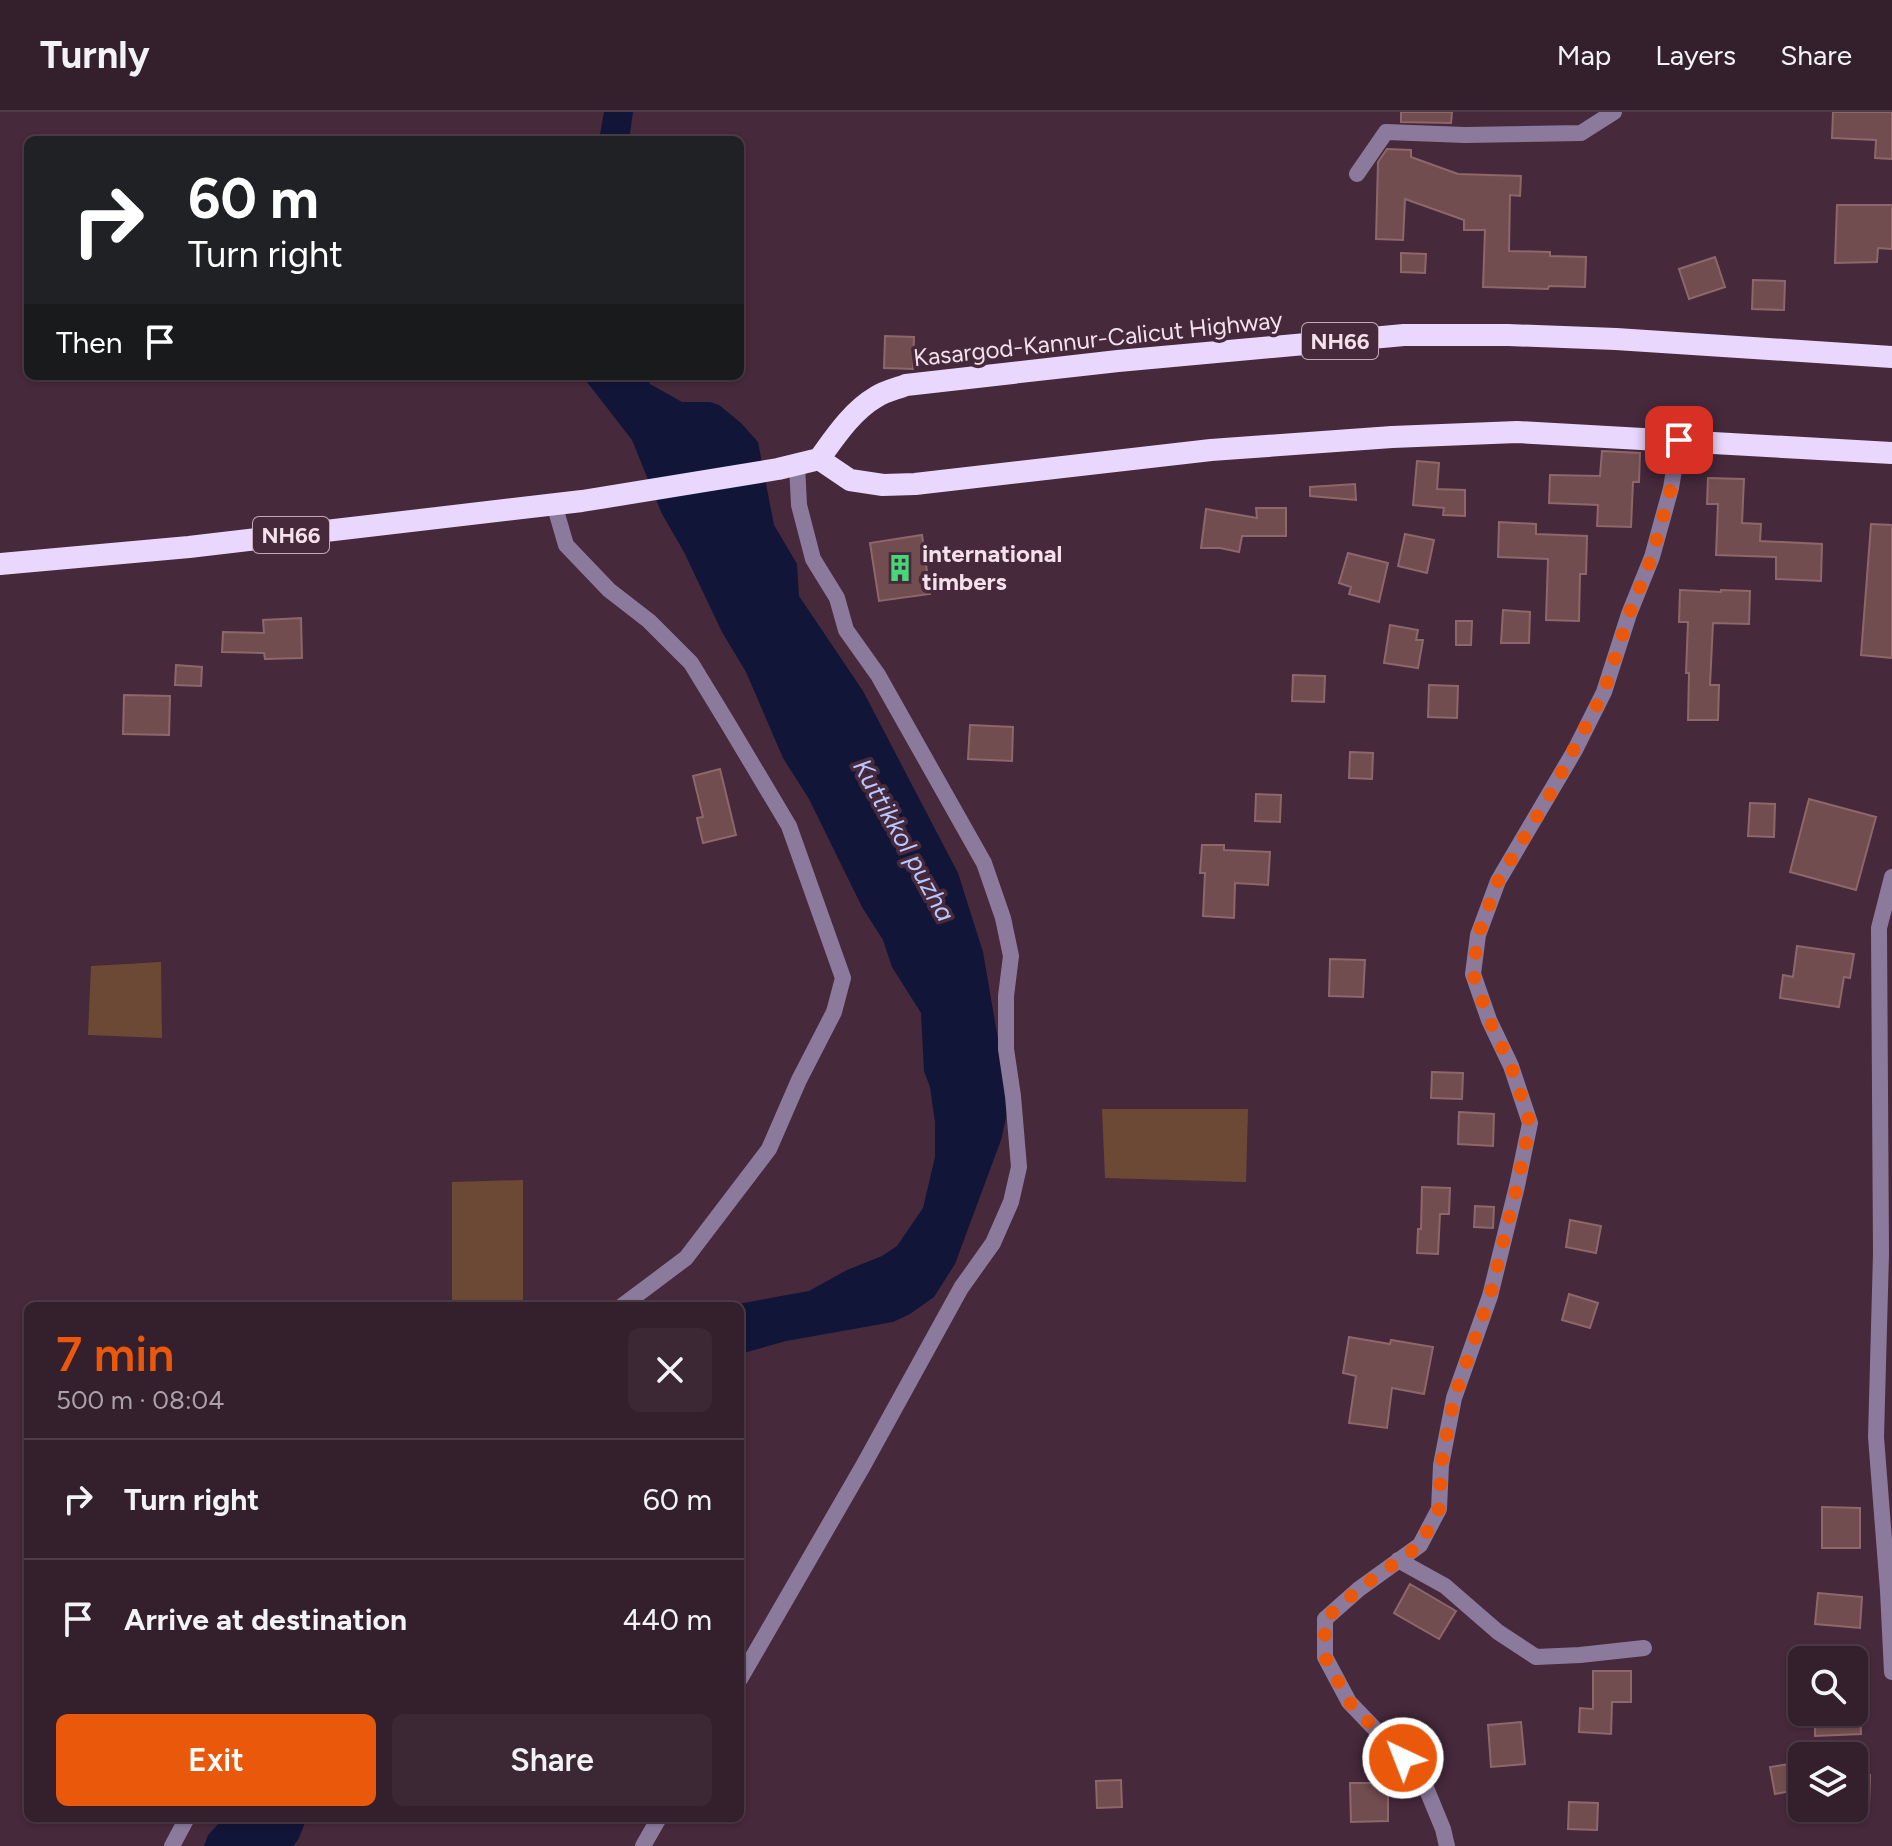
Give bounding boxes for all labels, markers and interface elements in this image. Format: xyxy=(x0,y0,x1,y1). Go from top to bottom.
text: Turnly xyxy=(40,32,150,78)
text: Map xyxy=(1557,38,1611,72)
text: Layers xyxy=(1655,38,1736,72)
text: Share xyxy=(1780,38,1852,72)
text: 60 m xyxy=(188,165,319,232)
icon: right xyxy=(56,168,160,272)
text: Turn right xyxy=(188,233,343,276)
street label: Kasargod-Kannur-Calicut Highway xyxy=(912,305,1284,372)
icon: arrive xyxy=(138,320,182,364)
road number: NH66 xyxy=(1302,323,1378,359)
text: Then xyxy=(56,324,122,361)
pin xyxy=(1645,406,1713,474)
icon: arrive xyxy=(1657,418,1701,462)
road number: NH66 xyxy=(253,517,329,553)
place label: international timbers xyxy=(922,539,1062,596)
building icon: international timbers xyxy=(885,553,915,583)
water label: Kuttikkol puzha xyxy=(846,753,962,927)
text: 7 min xyxy=(56,1325,174,1383)
button: close xyxy=(628,1328,712,1412)
text: 500 m · 08:04 xyxy=(56,1384,224,1416)
icon: right xyxy=(56,1477,100,1521)
text: Turn right xyxy=(124,1481,259,1518)
text: 60 m xyxy=(643,1481,712,1518)
icon: arrive xyxy=(56,1597,100,1641)
text: Arrive at destination xyxy=(124,1601,407,1638)
text: 440 m xyxy=(623,1601,712,1638)
map controls xyxy=(1788,1646,1868,1822)
button: search xyxy=(1788,1646,1868,1726)
button: Exit xyxy=(56,1714,376,1806)
button: Share xyxy=(392,1714,712,1806)
position arrow xyxy=(1361,1716,1445,1800)
button: layers xyxy=(1788,1742,1868,1822)

